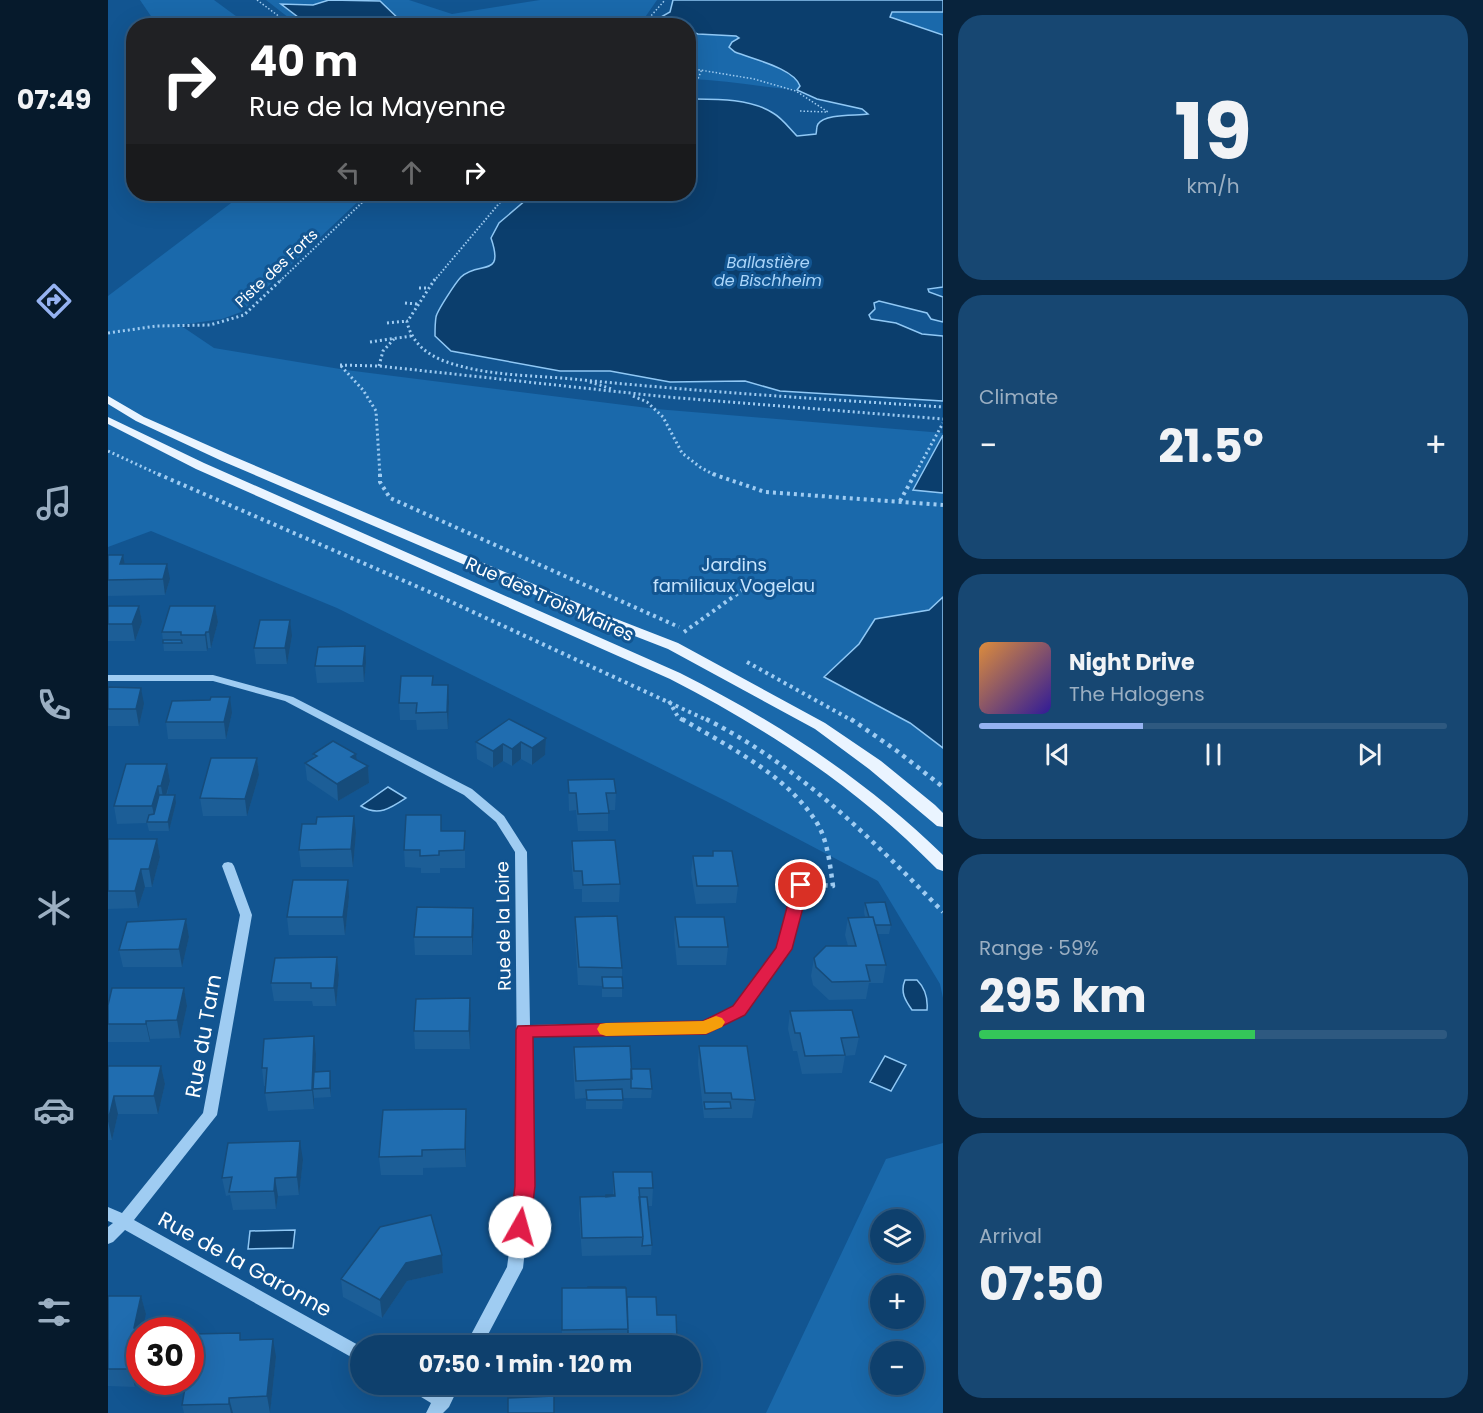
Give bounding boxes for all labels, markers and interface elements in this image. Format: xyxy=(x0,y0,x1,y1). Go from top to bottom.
text: 40 m xyxy=(249,32,358,91)
icon: right xyxy=(150,42,228,120)
text: 19 xyxy=(1174,77,1252,186)
text: 07:49 xyxy=(17,81,91,118)
text: Rue de la Mayenne xyxy=(249,88,506,125)
icon: left xyxy=(332,156,365,189)
icon: ahead xyxy=(395,156,428,189)
icon: right xyxy=(458,156,491,189)
text: km/h xyxy=(1186,172,1240,200)
street label: Piste des Forts xyxy=(230,224,322,312)
water label: Ballastière de Bischheim xyxy=(714,251,822,292)
icon: directions xyxy=(33,280,75,322)
text: Climate xyxy=(979,383,1058,411)
text: 21.5° xyxy=(1158,415,1264,478)
text: − xyxy=(979,422,997,469)
text: + xyxy=(1424,422,1447,469)
icon: music xyxy=(33,482,75,524)
street label: Rue des Trois Maires xyxy=(462,551,638,647)
park label: Jardins familiaux Vogelau xyxy=(653,552,815,598)
text: Night Drive xyxy=(1069,647,1195,678)
text: The Halogens xyxy=(1069,680,1205,708)
icon: phone xyxy=(33,684,75,726)
icon: previous xyxy=(1041,738,1074,771)
icon: pause xyxy=(1197,738,1230,771)
icon: next xyxy=(1353,738,1386,771)
pin xyxy=(775,859,826,910)
street label: Rue de la Loire xyxy=(489,861,517,991)
icon: arrive xyxy=(784,868,817,901)
icon: climate xyxy=(33,887,75,929)
text: Range · 59% xyxy=(979,934,1099,962)
text: 295 km xyxy=(979,965,1147,1028)
street label: Rue du Tarn xyxy=(178,972,228,1100)
icon: car xyxy=(33,1089,75,1131)
position arrow xyxy=(488,1195,552,1259)
street label: Rue de la Garonne xyxy=(153,1204,337,1324)
map controls xyxy=(870,1209,924,1395)
button: layers xyxy=(870,1209,924,1263)
text: Arrival xyxy=(979,1222,1042,1250)
text: 07:50 xyxy=(979,1253,1104,1316)
button: + xyxy=(870,1275,924,1329)
icon: filters xyxy=(33,1291,75,1333)
speed limit sign: 30 xyxy=(126,1317,204,1395)
button: − xyxy=(870,1341,924,1395)
text: 07:50 · 1 min · 120 m xyxy=(419,1349,632,1380)

